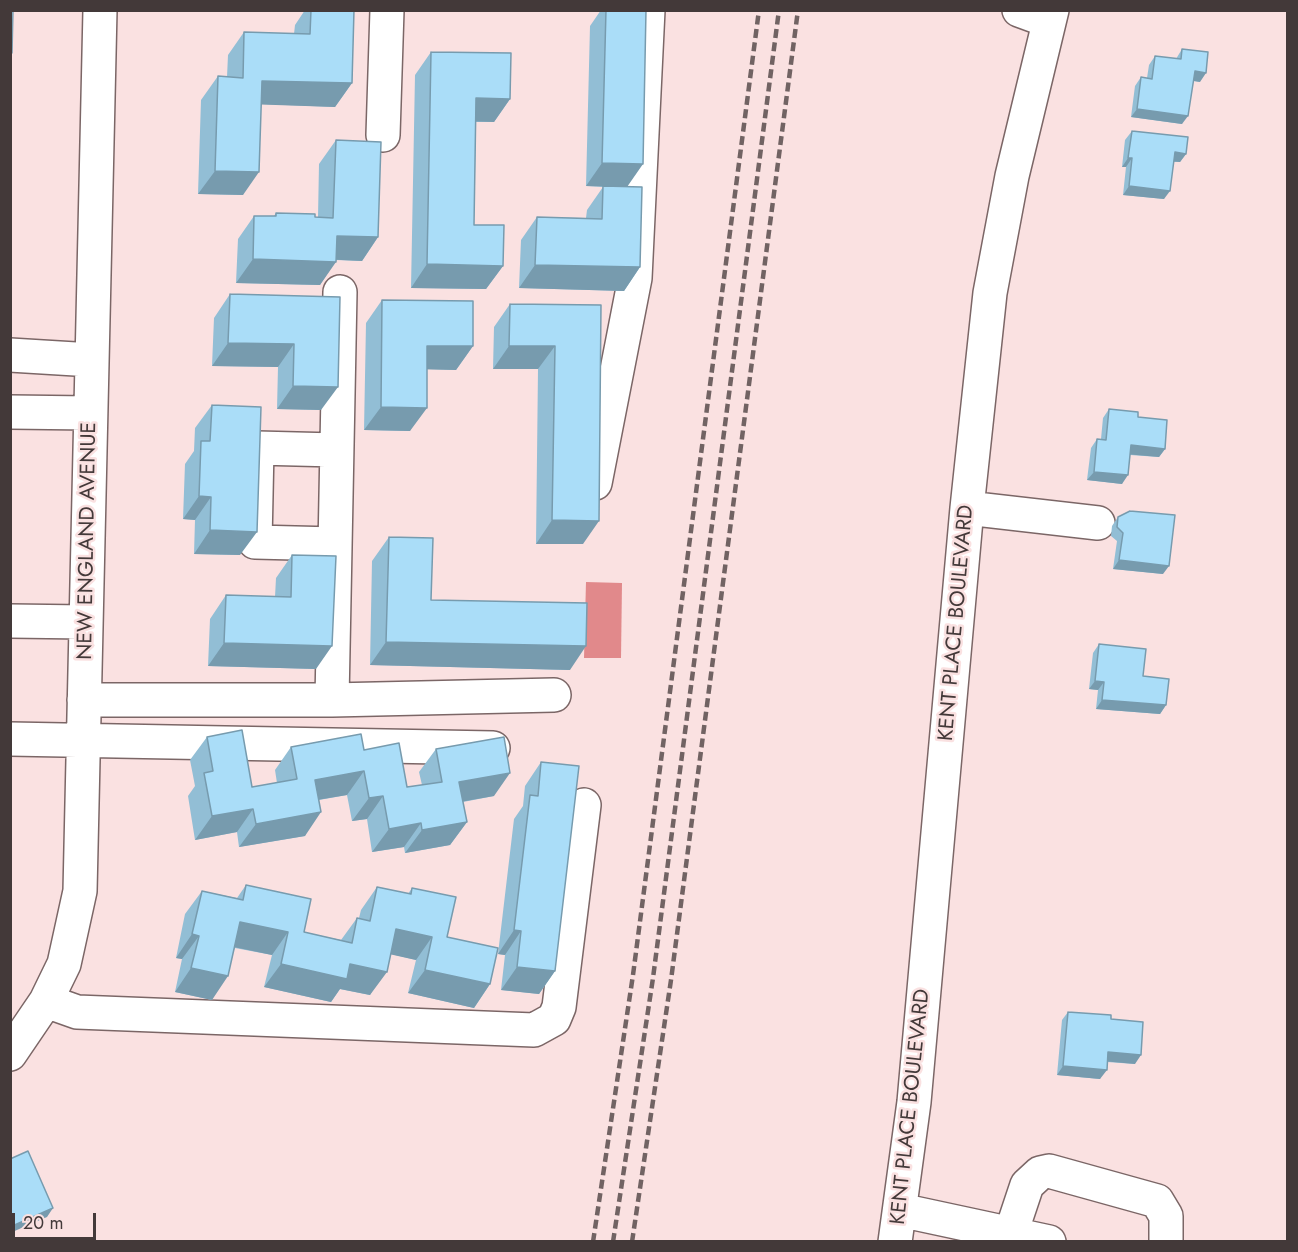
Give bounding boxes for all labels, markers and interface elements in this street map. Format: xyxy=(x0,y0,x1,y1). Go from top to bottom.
street label: NEW ENGLAND AVENUE xyxy=(73,422,103,660)
street label: KENT PLACE BOULEVARD xyxy=(934,504,980,742)
street label: KENT PLACE BOULEVARD xyxy=(886,988,936,1226)
scale bar xyxy=(15,1201,99,1239)
text: 20 m xyxy=(23,1210,63,1236)

